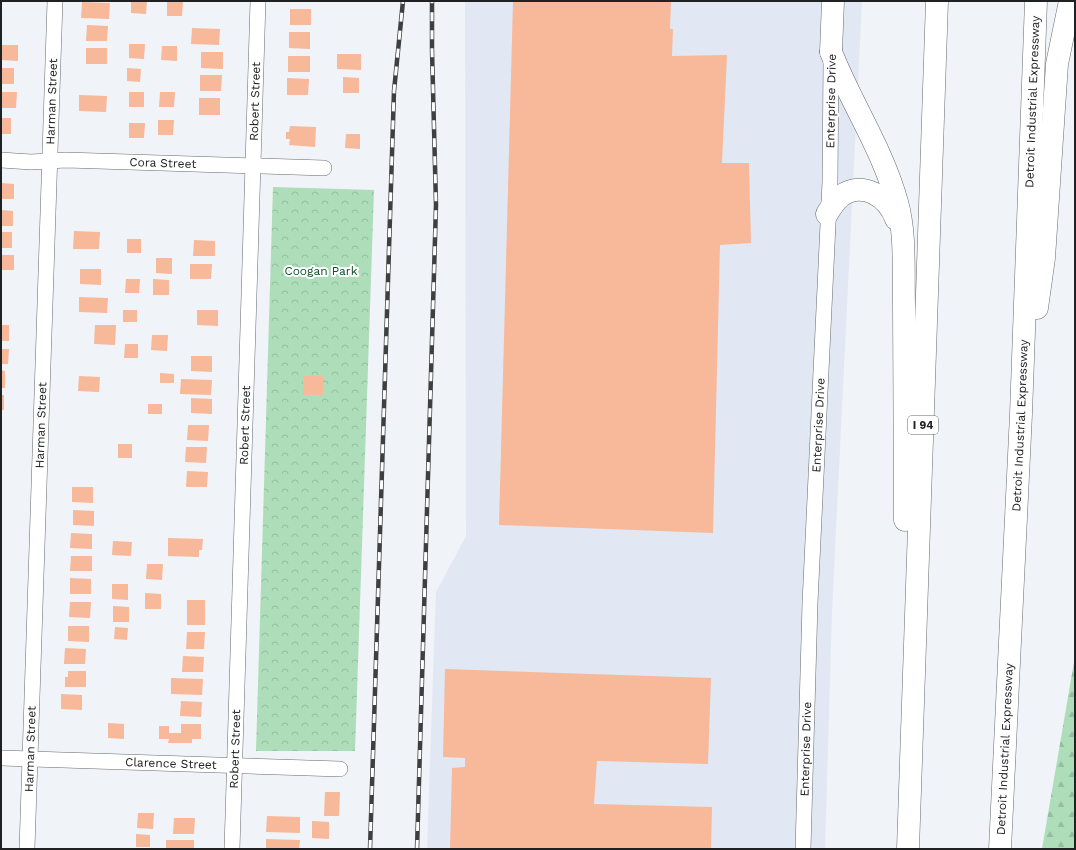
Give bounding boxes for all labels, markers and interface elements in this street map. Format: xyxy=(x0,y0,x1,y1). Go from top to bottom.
street label: Detroit Industrial Expressway xyxy=(1022,15,1042,188)
street label: Enterprise Drive xyxy=(823,53,839,148)
street label: Harman Street xyxy=(43,58,60,145)
street label: Robert Street xyxy=(247,62,263,141)
street label: Cora Street xyxy=(129,155,197,171)
park label: Coogan Park xyxy=(284,264,358,278)
street label: Detroit Industrial Expressway xyxy=(1009,338,1031,512)
street label: Enterprise Drive xyxy=(809,378,828,473)
street label: Harman Street xyxy=(33,382,49,469)
street label: Robert Street xyxy=(237,385,253,465)
road number: I 94 xyxy=(908,416,938,434)
street label: Detroit Industrial Expressway xyxy=(994,662,1016,836)
street label: Enterprise Drive xyxy=(797,701,814,797)
street label: Harman Street xyxy=(22,706,39,792)
street label: Robert Street xyxy=(227,709,243,789)
street label: Clarence Street xyxy=(125,755,217,772)

